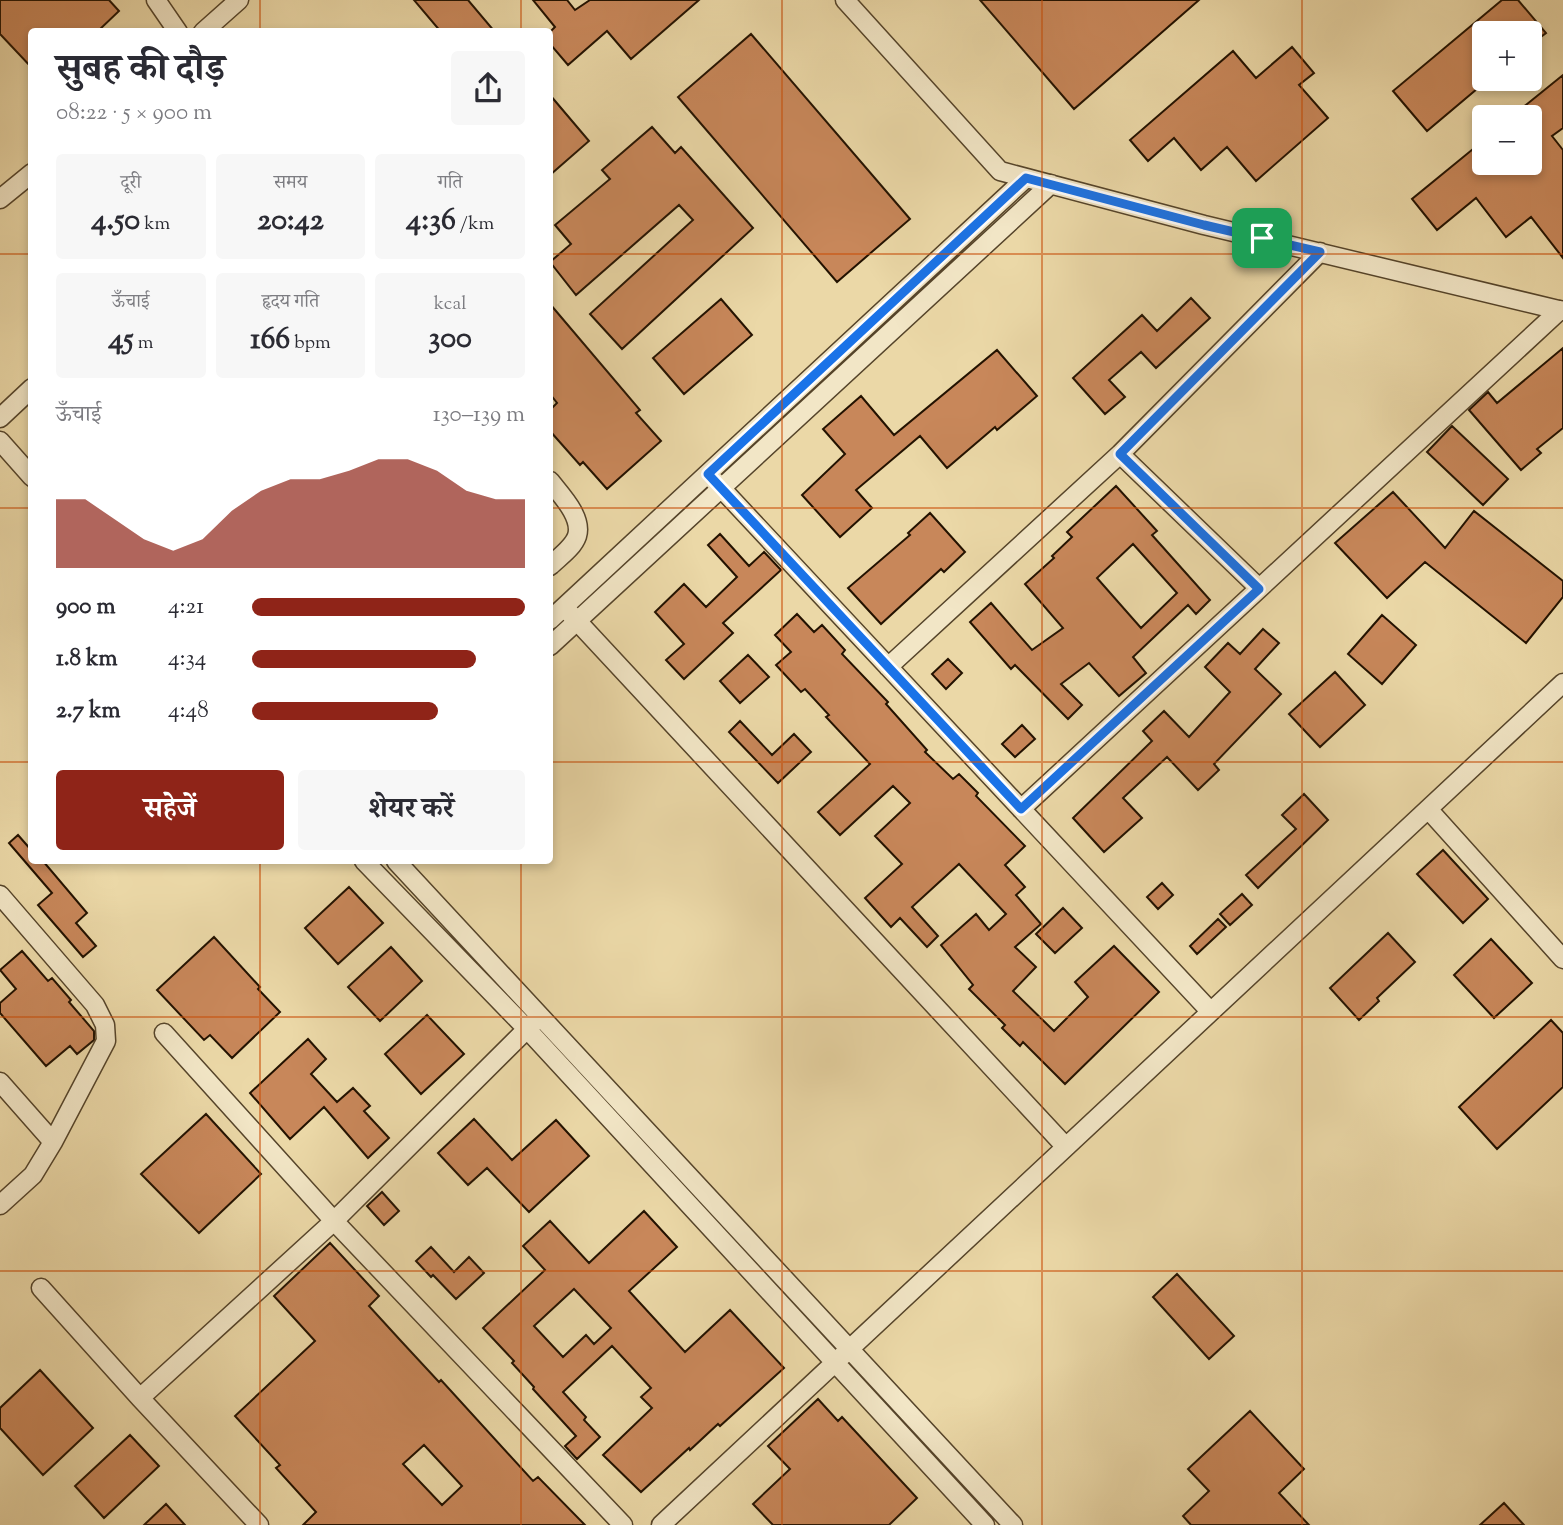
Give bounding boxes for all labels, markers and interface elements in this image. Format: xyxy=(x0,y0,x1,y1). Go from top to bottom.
map controls xyxy=(1472,21,1542,175)
button: + xyxy=(1472,21,1542,91)
text: सुबह की दौड़ xyxy=(56,44,225,98)
button: share xyxy=(451,51,525,125)
text: 08:22 · 5 × 900 m xyxy=(56,97,212,130)
button: − xyxy=(1472,105,1542,175)
text: दूरी xyxy=(121,170,141,197)
text: समय xyxy=(274,170,307,197)
text: गति xyxy=(438,170,463,197)
text: 4.50 xyxy=(91,200,140,243)
text: 20:42 xyxy=(257,200,324,243)
text: 4:36 xyxy=(406,200,456,243)
pin xyxy=(1232,208,1292,268)
text: km xyxy=(140,211,170,238)
text: /km xyxy=(456,211,494,238)
icon: arrive xyxy=(1243,219,1281,257)
text: ऊँचाई xyxy=(112,289,150,316)
text: हृदय गति xyxy=(262,289,319,316)
text: kcal xyxy=(434,291,466,318)
text: 300 xyxy=(428,318,472,361)
text: 45 xyxy=(108,319,134,362)
text: 166 xyxy=(250,319,290,362)
text: m xyxy=(134,330,153,357)
text: bpm xyxy=(290,330,331,357)
text: ऊँचाई xyxy=(56,399,101,432)
text: 130–139 m xyxy=(433,399,525,432)
text: 900 m xyxy=(56,591,115,624)
text: 4:21 xyxy=(168,591,204,624)
text: 1.8 km xyxy=(56,643,118,676)
text: 4:34 xyxy=(168,643,206,676)
text: 2.7 km xyxy=(56,695,121,728)
text: 4:48 xyxy=(168,695,209,728)
button: सहेजें xyxy=(56,770,284,850)
button: शेयर करें xyxy=(298,770,525,850)

